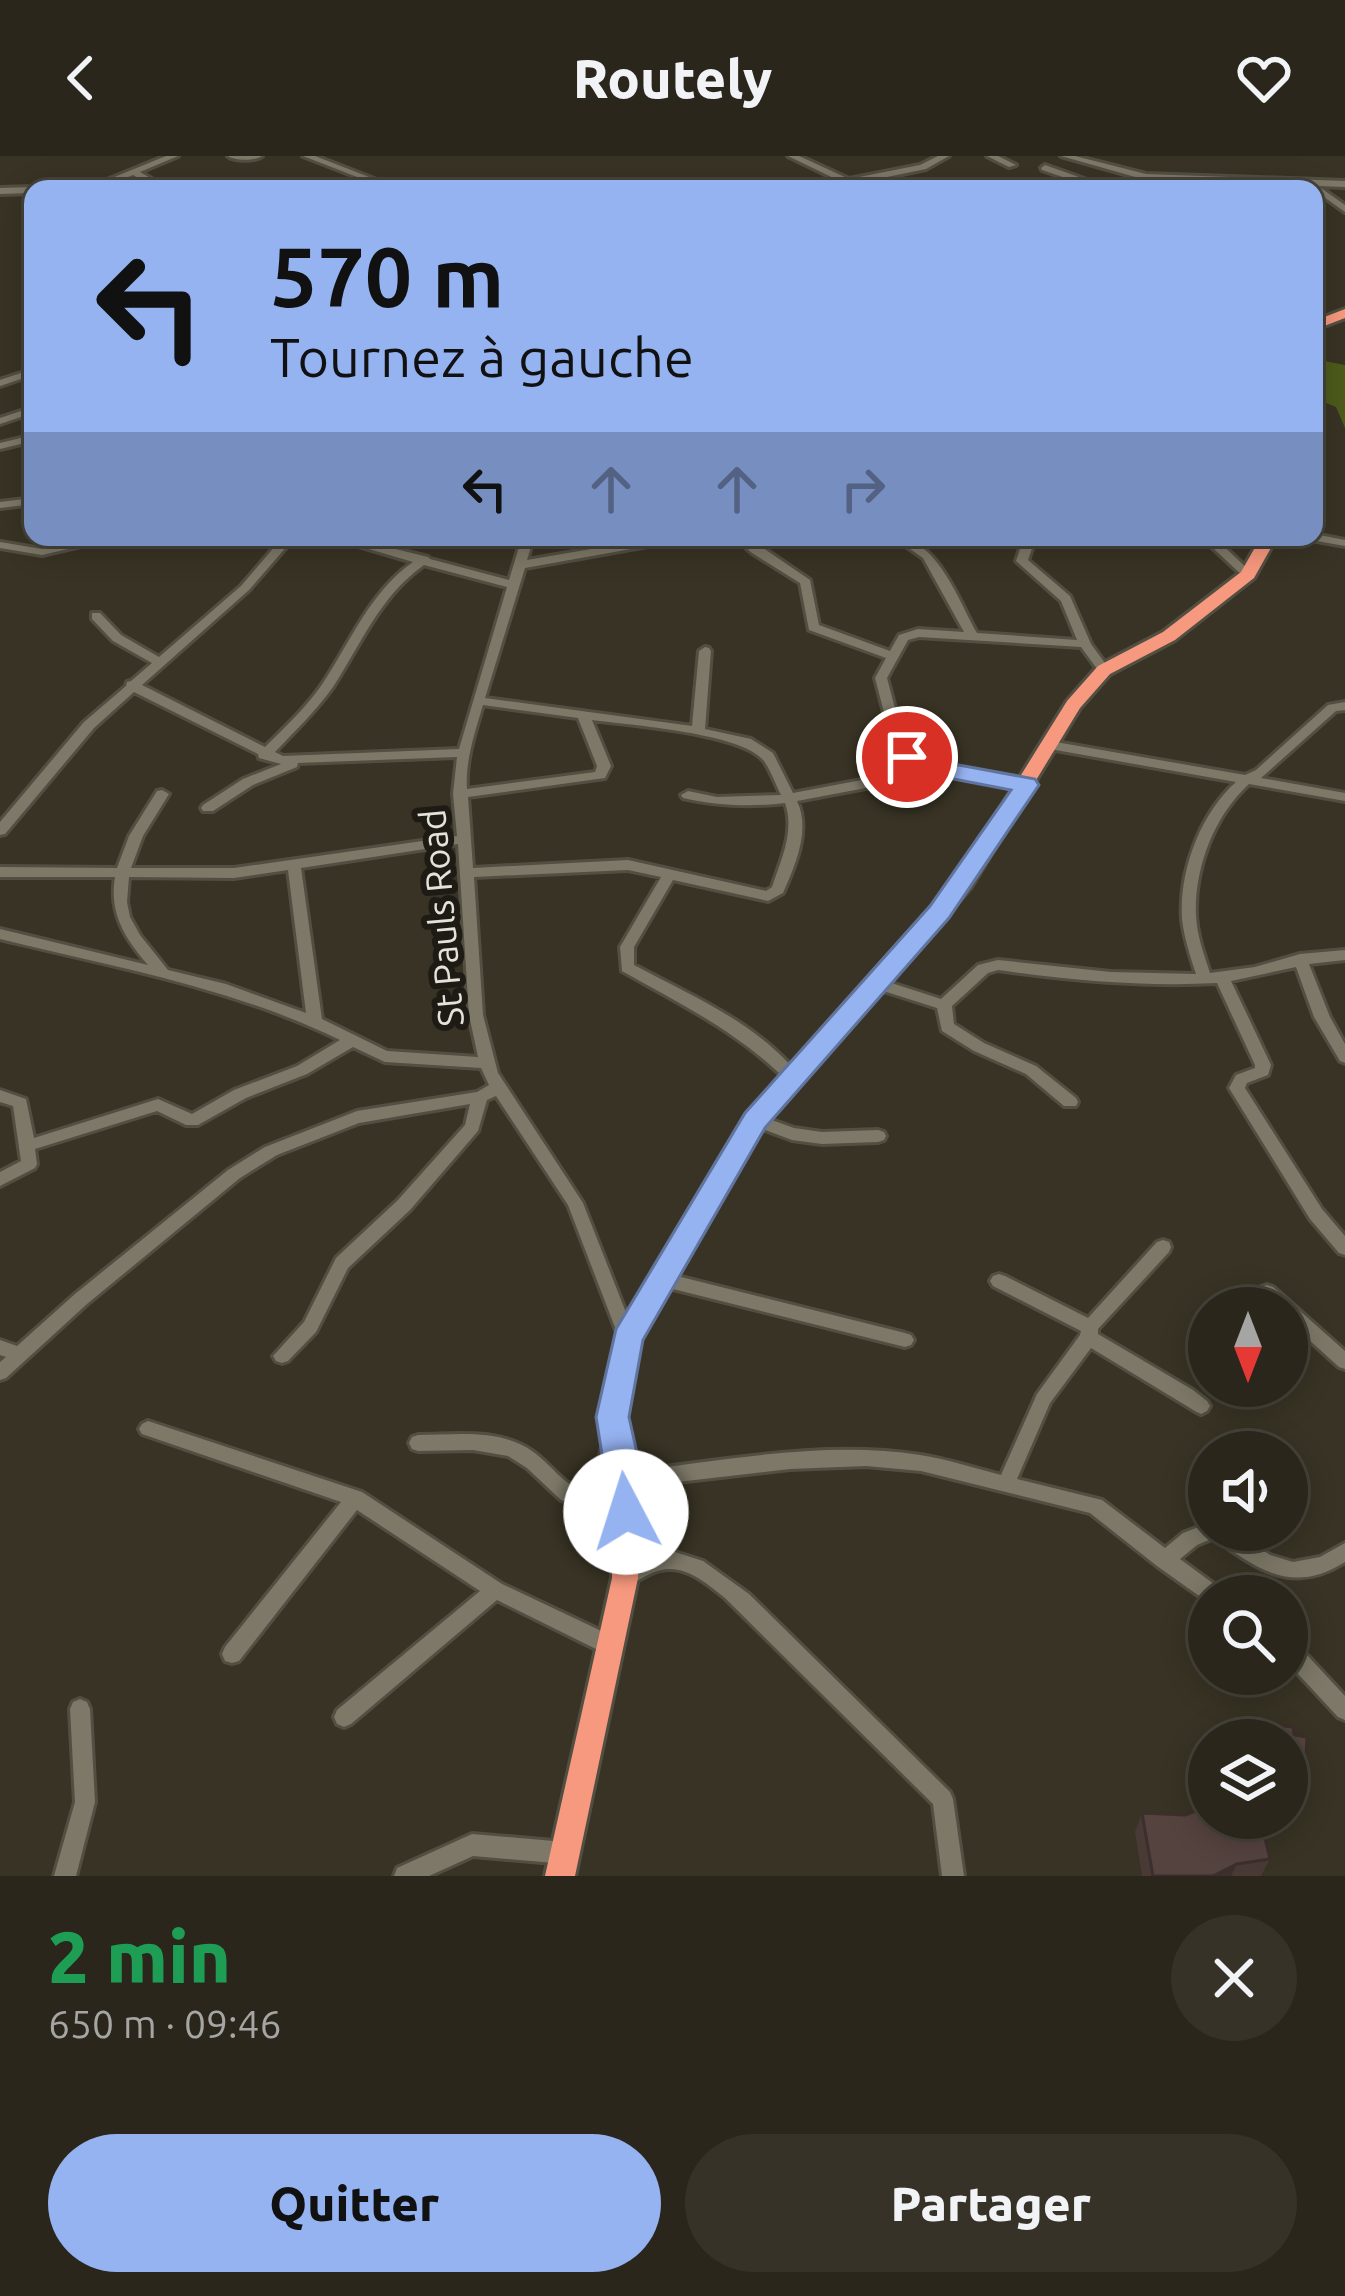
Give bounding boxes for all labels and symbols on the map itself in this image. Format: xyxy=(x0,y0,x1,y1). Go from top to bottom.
pin xyxy=(856,706,958,808)
street label: St Pauls Road xyxy=(411,808,471,1028)
north arrow xyxy=(1188,1287,1308,1407)
position arrow xyxy=(563,1449,689,1575)

